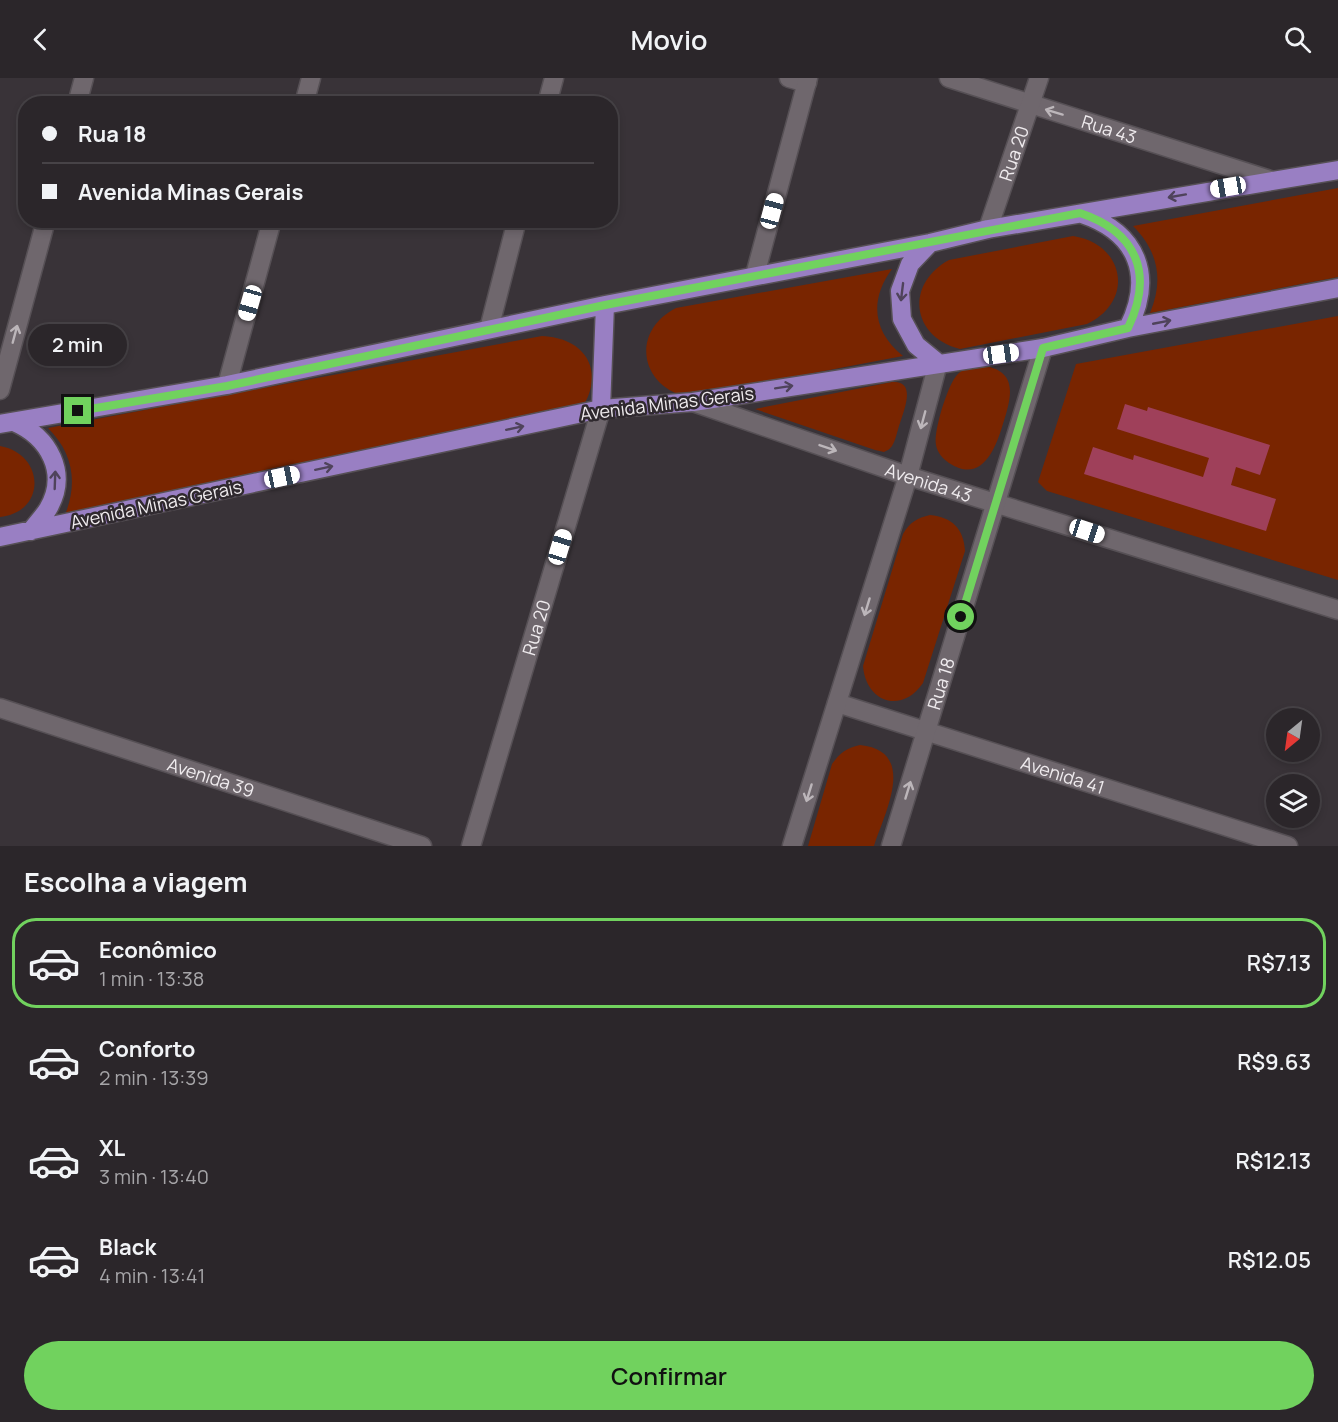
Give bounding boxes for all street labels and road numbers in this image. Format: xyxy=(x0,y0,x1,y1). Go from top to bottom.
street label: Rua 43 xyxy=(1079,109,1140,149)
street label: Rua 20 xyxy=(993,122,1034,184)
street label: Avenida Minas Gerais xyxy=(579,380,755,426)
street label: Avenida 43 xyxy=(882,457,975,507)
street label: Avenida Minas Gerais xyxy=(68,474,244,534)
street label: Rua 20 xyxy=(516,597,556,658)
street label: Rua 18 xyxy=(921,654,960,712)
street label: Avenida 41 xyxy=(1018,750,1108,799)
street label: Avenida 39 xyxy=(164,752,258,802)

